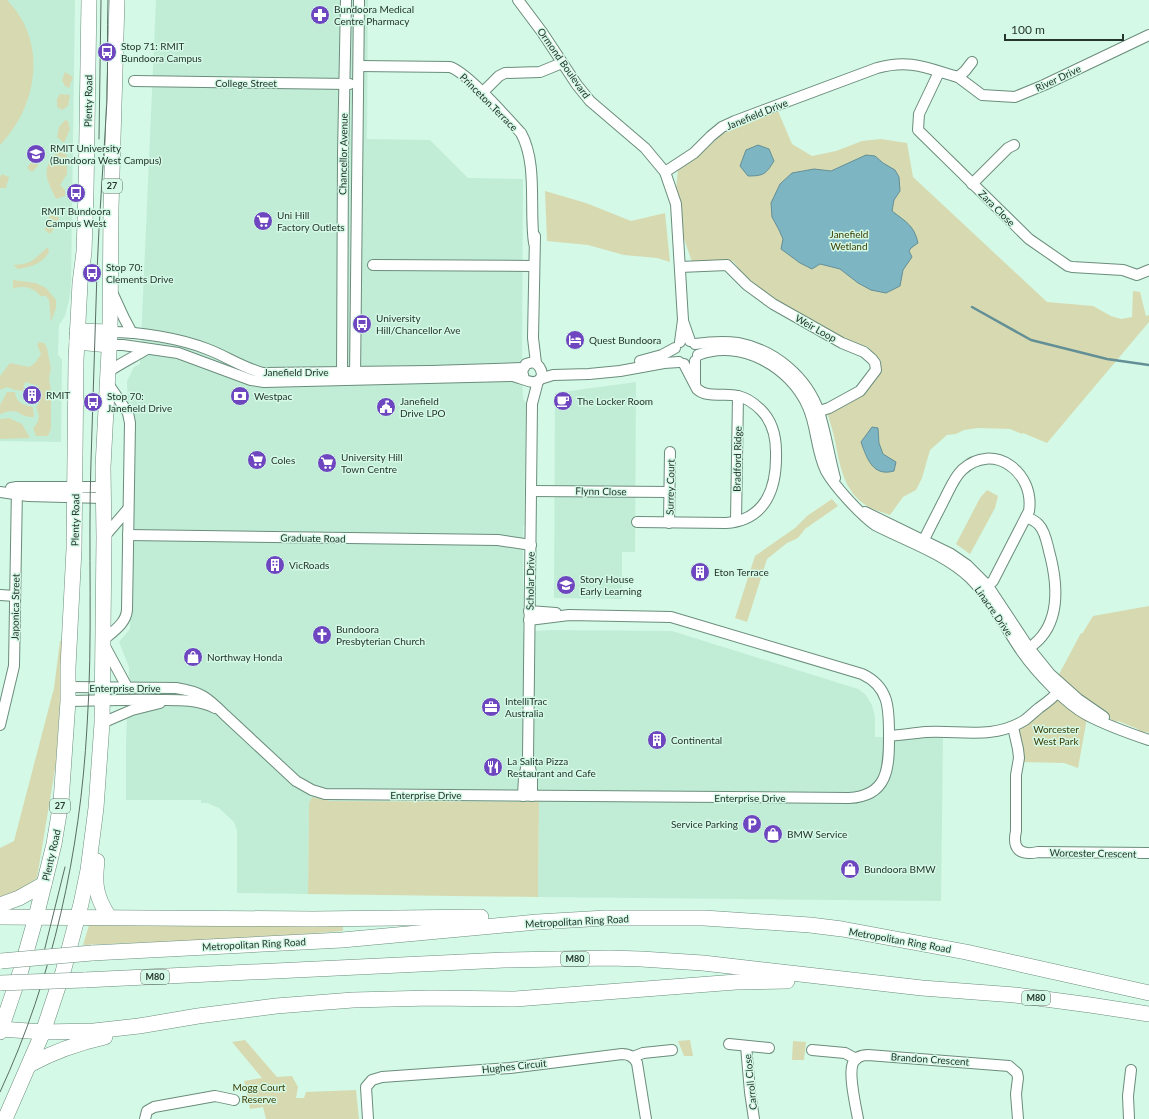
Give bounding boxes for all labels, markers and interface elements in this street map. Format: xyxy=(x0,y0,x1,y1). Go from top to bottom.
place label: Bundoora Medical Centre Pharmacy xyxy=(334,3,414,27)
pharmacy icon: Bundoora Medical Centre Pharmacy xyxy=(309,4,331,26)
scale bar xyxy=(1005,16,1123,42)
text: 100 m xyxy=(1011,22,1045,37)
street label: Ormond Boulevard xyxy=(535,25,593,101)
place label: Stop 71: RMIT Bundoora Campus xyxy=(121,40,202,64)
bus stop icon: Stop 71: RMIT Bundoora Campus xyxy=(96,41,118,63)
street label: River Drive xyxy=(1033,62,1083,94)
street label: Princeton Terrace xyxy=(458,71,520,133)
street label: Plenty Road xyxy=(82,75,94,127)
street label: College Street xyxy=(215,77,277,89)
street label: Janefield Drive xyxy=(725,96,789,132)
street label: Chancellor Avenue xyxy=(336,113,350,195)
place label: RMIT University (Bundoora West Campus) xyxy=(50,142,162,166)
school or university icon: RMIT University (Bundoora West Campus) xyxy=(25,143,47,165)
road number: 27 xyxy=(102,179,122,193)
bus stop icon: RMIT Bundoora Campus West xyxy=(65,182,87,204)
street label: Zara Close xyxy=(976,187,1018,229)
place label: RMIT Bundoora Campus West xyxy=(41,205,111,229)
place label: Uni Hill Factory Outlets xyxy=(277,209,345,233)
supermarket icon: Uni Hill Factory Outlets xyxy=(252,210,274,232)
park label: Janefield Wetland xyxy=(830,228,868,252)
place label: Stop 70: Clements Drive xyxy=(106,261,174,285)
bus stop icon: Stop 70: Clements Drive xyxy=(81,262,103,284)
place label: University Hill/Chancellor Ave xyxy=(376,312,461,336)
street label: Weir Loop xyxy=(793,312,839,344)
bus stop icon: University Hill/Chancellor Ave xyxy=(351,313,373,335)
hotel icon: Quest Bundoora xyxy=(564,329,586,351)
place label: Quest Bundoora xyxy=(589,334,661,346)
street label: Janefield Drive xyxy=(263,366,329,378)
building icon: RMIT xyxy=(21,384,43,406)
bank icon: Westpac xyxy=(229,385,251,407)
place label: RMIT xyxy=(46,389,70,401)
place label: Stop 70: Janefield Drive xyxy=(107,390,172,414)
place label: Westpac xyxy=(254,390,293,402)
cafe icon: The Locker Room xyxy=(552,390,574,412)
bus stop icon: Stop 70: Janefield Drive xyxy=(82,391,104,413)
place label: Janefield Drive LPO xyxy=(400,395,446,419)
place label: The Locker Room xyxy=(577,395,653,407)
public building icon: Janefield Drive LPO xyxy=(375,396,397,418)
street label: Bradford Ridge xyxy=(730,426,744,492)
supermarket icon: Coles xyxy=(246,449,268,471)
place label: University Hill Town Centre xyxy=(341,451,403,475)
supermarket icon: University Hill Town Centre xyxy=(316,452,338,474)
place label: Coles xyxy=(271,454,295,466)
street label: Surrey Court xyxy=(664,459,676,515)
street label: Flynn Close xyxy=(575,485,627,497)
street label: Plenty Road xyxy=(69,494,81,546)
street label: Graduate Road xyxy=(280,531,346,545)
street label: Scholar Drive xyxy=(523,552,537,610)
building icon: VicRoads xyxy=(264,554,286,576)
place label: VicRoads xyxy=(289,559,329,571)
building icon: Eton Terrace xyxy=(689,561,711,583)
place label: Eton Terrace xyxy=(714,566,769,578)
street label: Japonica Street xyxy=(8,573,22,641)
place label: Story House Early Learning xyxy=(580,573,642,597)
school or university icon: Story House Early Learning xyxy=(555,574,577,596)
street label: Linacre Drive xyxy=(972,584,1016,638)
place label: Bundoora Presbyterian Church xyxy=(336,623,425,647)
church icon: Bundoora Presbyterian Church xyxy=(311,624,333,646)
shop icon: Northway Honda xyxy=(182,646,204,668)
place label: Northway Honda xyxy=(207,651,282,663)
street label: Enterprise Drive xyxy=(89,682,161,694)
place label: IntelliTrac Australia xyxy=(505,695,548,719)
office icon: IntelliTrac Australia xyxy=(480,696,502,718)
park label: Worcester West Park xyxy=(1033,723,1079,747)
building icon: Continental xyxy=(646,729,668,751)
place label: Continental xyxy=(671,734,722,746)
place label: La Salita Pizza Restaurant and Cafe xyxy=(507,755,596,779)
restaurant icon: La Salita Pizza Restaurant and Cafe xyxy=(482,756,504,778)
street label: Enterprise Drive xyxy=(390,789,462,801)
street label: Enterprise Drive xyxy=(714,792,786,804)
road number: 27 xyxy=(50,799,70,813)
parking icon: Service Parking xyxy=(741,813,763,835)
place label: Service Parking xyxy=(671,818,738,830)
shop icon: BMW Service xyxy=(762,823,784,845)
street label: Plenty Road xyxy=(39,828,63,882)
place label: BMW Service xyxy=(787,828,847,840)
street label: Worcester Crescent xyxy=(1050,846,1137,860)
shop icon: Bundoora BMW xyxy=(839,858,861,880)
place label: Bundoora BMW xyxy=(864,863,936,875)
street label: Metropolitan Ring Road xyxy=(525,912,629,930)
street label: Metropolitan Ring Road xyxy=(848,925,952,955)
street label: Metropolitan Ring Road xyxy=(202,935,306,953)
road number: M80 xyxy=(561,952,589,966)
road number: M80 xyxy=(141,970,169,984)
road number: M80 xyxy=(1022,991,1050,1005)
street label: Brandon Crescent xyxy=(890,1050,970,1068)
street label: Carroll Close xyxy=(741,1054,759,1110)
street label: Hughes Circuit xyxy=(481,1057,547,1075)
park label: Mogg Court Reserve xyxy=(233,1081,286,1105)

